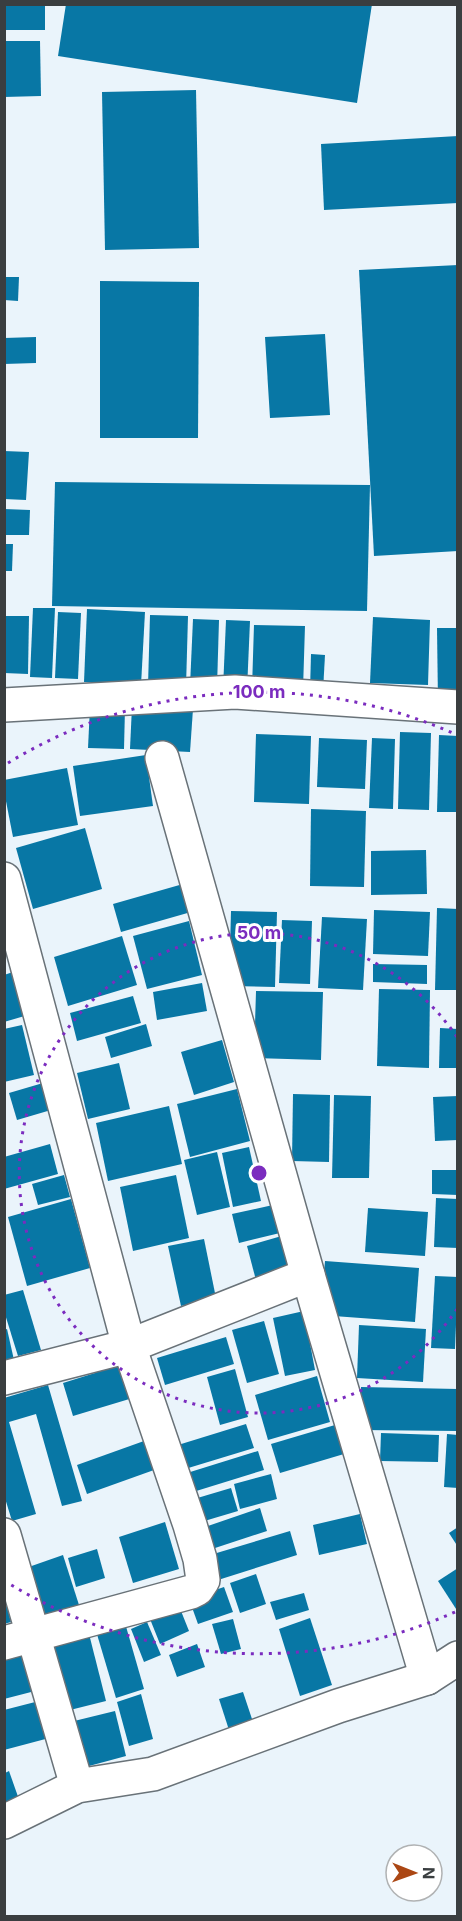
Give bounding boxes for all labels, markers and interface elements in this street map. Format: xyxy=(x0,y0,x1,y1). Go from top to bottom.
text: 100 m xyxy=(233,681,285,702)
text: 50 m xyxy=(237,922,281,943)
centre of rings xyxy=(249,1163,269,1183)
north arrow xyxy=(384,1843,444,1903)
text: N xyxy=(419,1867,439,1880)

